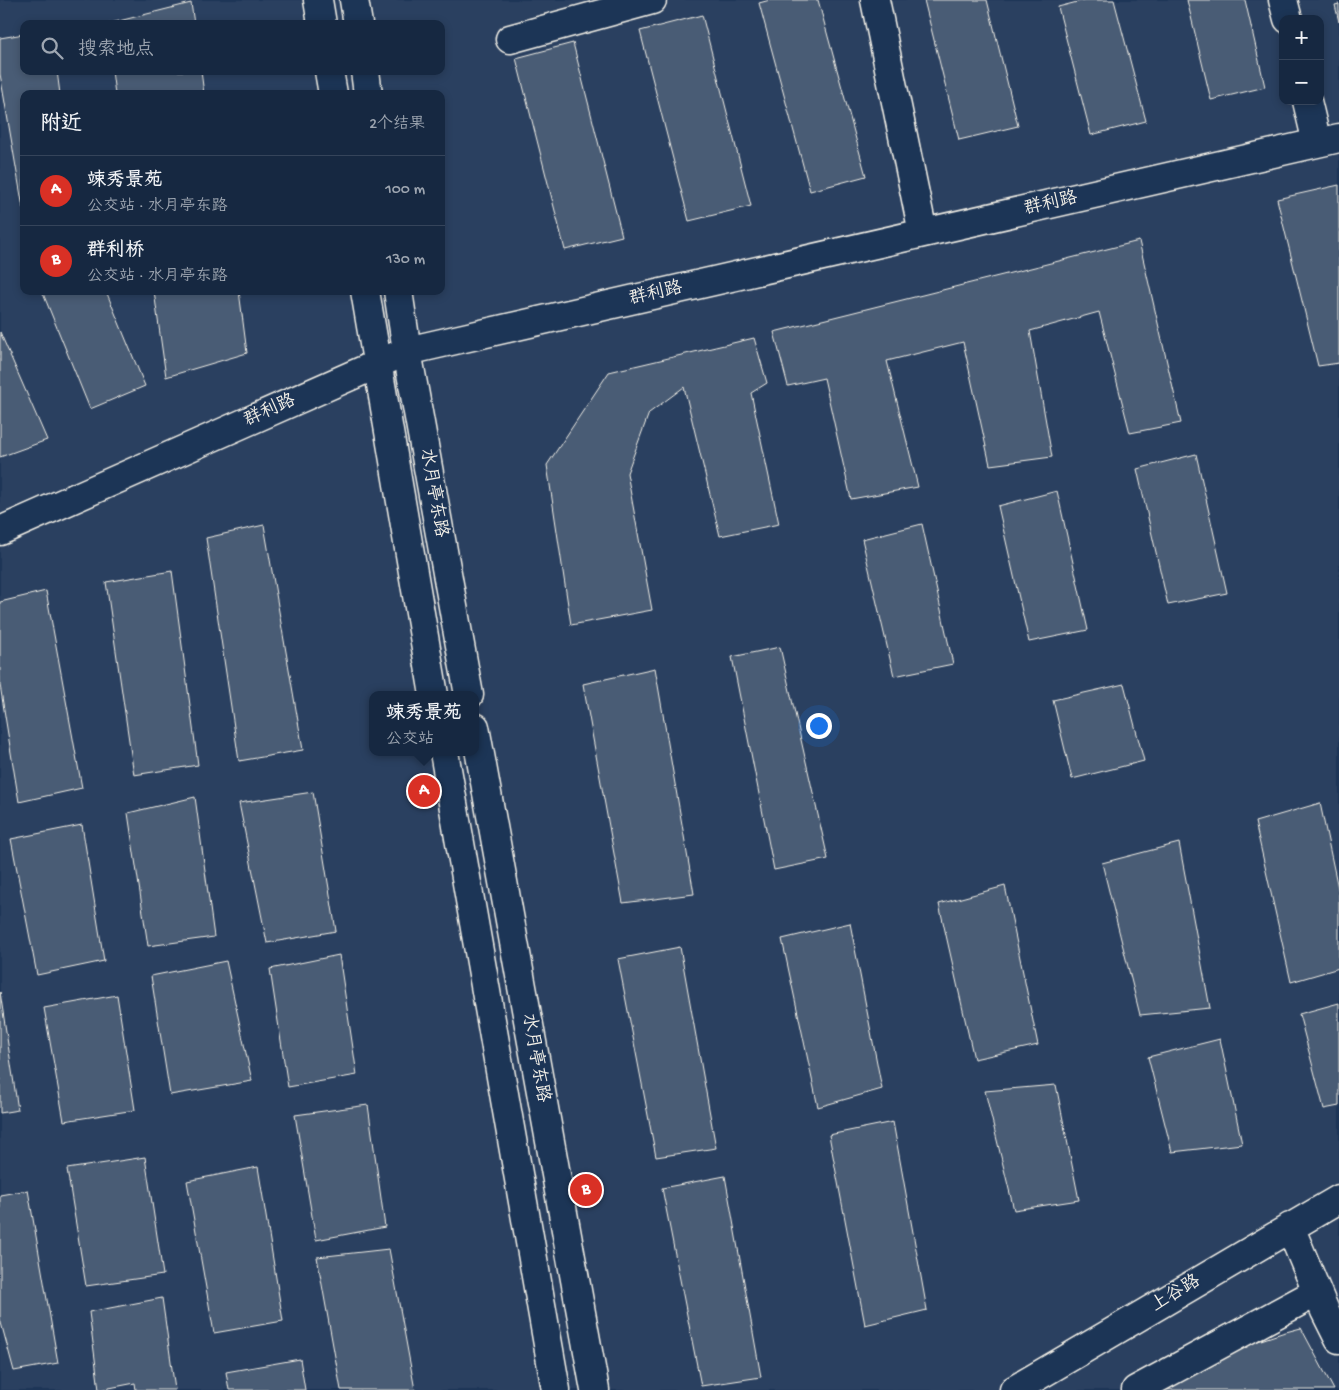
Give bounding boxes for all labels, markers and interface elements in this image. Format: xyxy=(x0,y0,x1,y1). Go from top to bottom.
map controls xyxy=(1279,15,1324,105)
button: + xyxy=(1279,15,1324,60)
search box xyxy=(20,20,445,75)
icon: search xyxy=(38,34,66,62)
text: 搜索地点 xyxy=(78,39,154,62)
button: − xyxy=(1279,60,1324,105)
text: 附近 xyxy=(40,113,82,138)
text: 2个结果 xyxy=(369,116,425,135)
text: 竦秀景苑 xyxy=(87,170,163,193)
text: A xyxy=(51,181,61,200)
text: 100 m xyxy=(385,181,425,200)
street label: 群利路 xyxy=(1022,187,1080,220)
text: 公交站 · 水月亭东路 xyxy=(87,198,228,217)
text: 群利桥 xyxy=(87,240,144,263)
text: B xyxy=(52,251,60,270)
text: 130 m xyxy=(386,251,425,270)
text: 公交站 · 水月亭东路 xyxy=(87,268,228,287)
street label: 群利路 xyxy=(627,277,685,310)
street label: 群利路 xyxy=(241,390,299,432)
street label: 水月亭东路 xyxy=(415,447,452,539)
popup xyxy=(369,691,479,756)
text: 竦秀景苑 xyxy=(386,703,462,726)
your location xyxy=(806,713,832,739)
text: 公交站 xyxy=(386,731,434,750)
pin: A xyxy=(408,772,440,810)
street label: 水月亭东路 xyxy=(517,1012,554,1104)
pin: B xyxy=(570,1171,602,1209)
street label: 上谷路 xyxy=(1147,1270,1205,1317)

